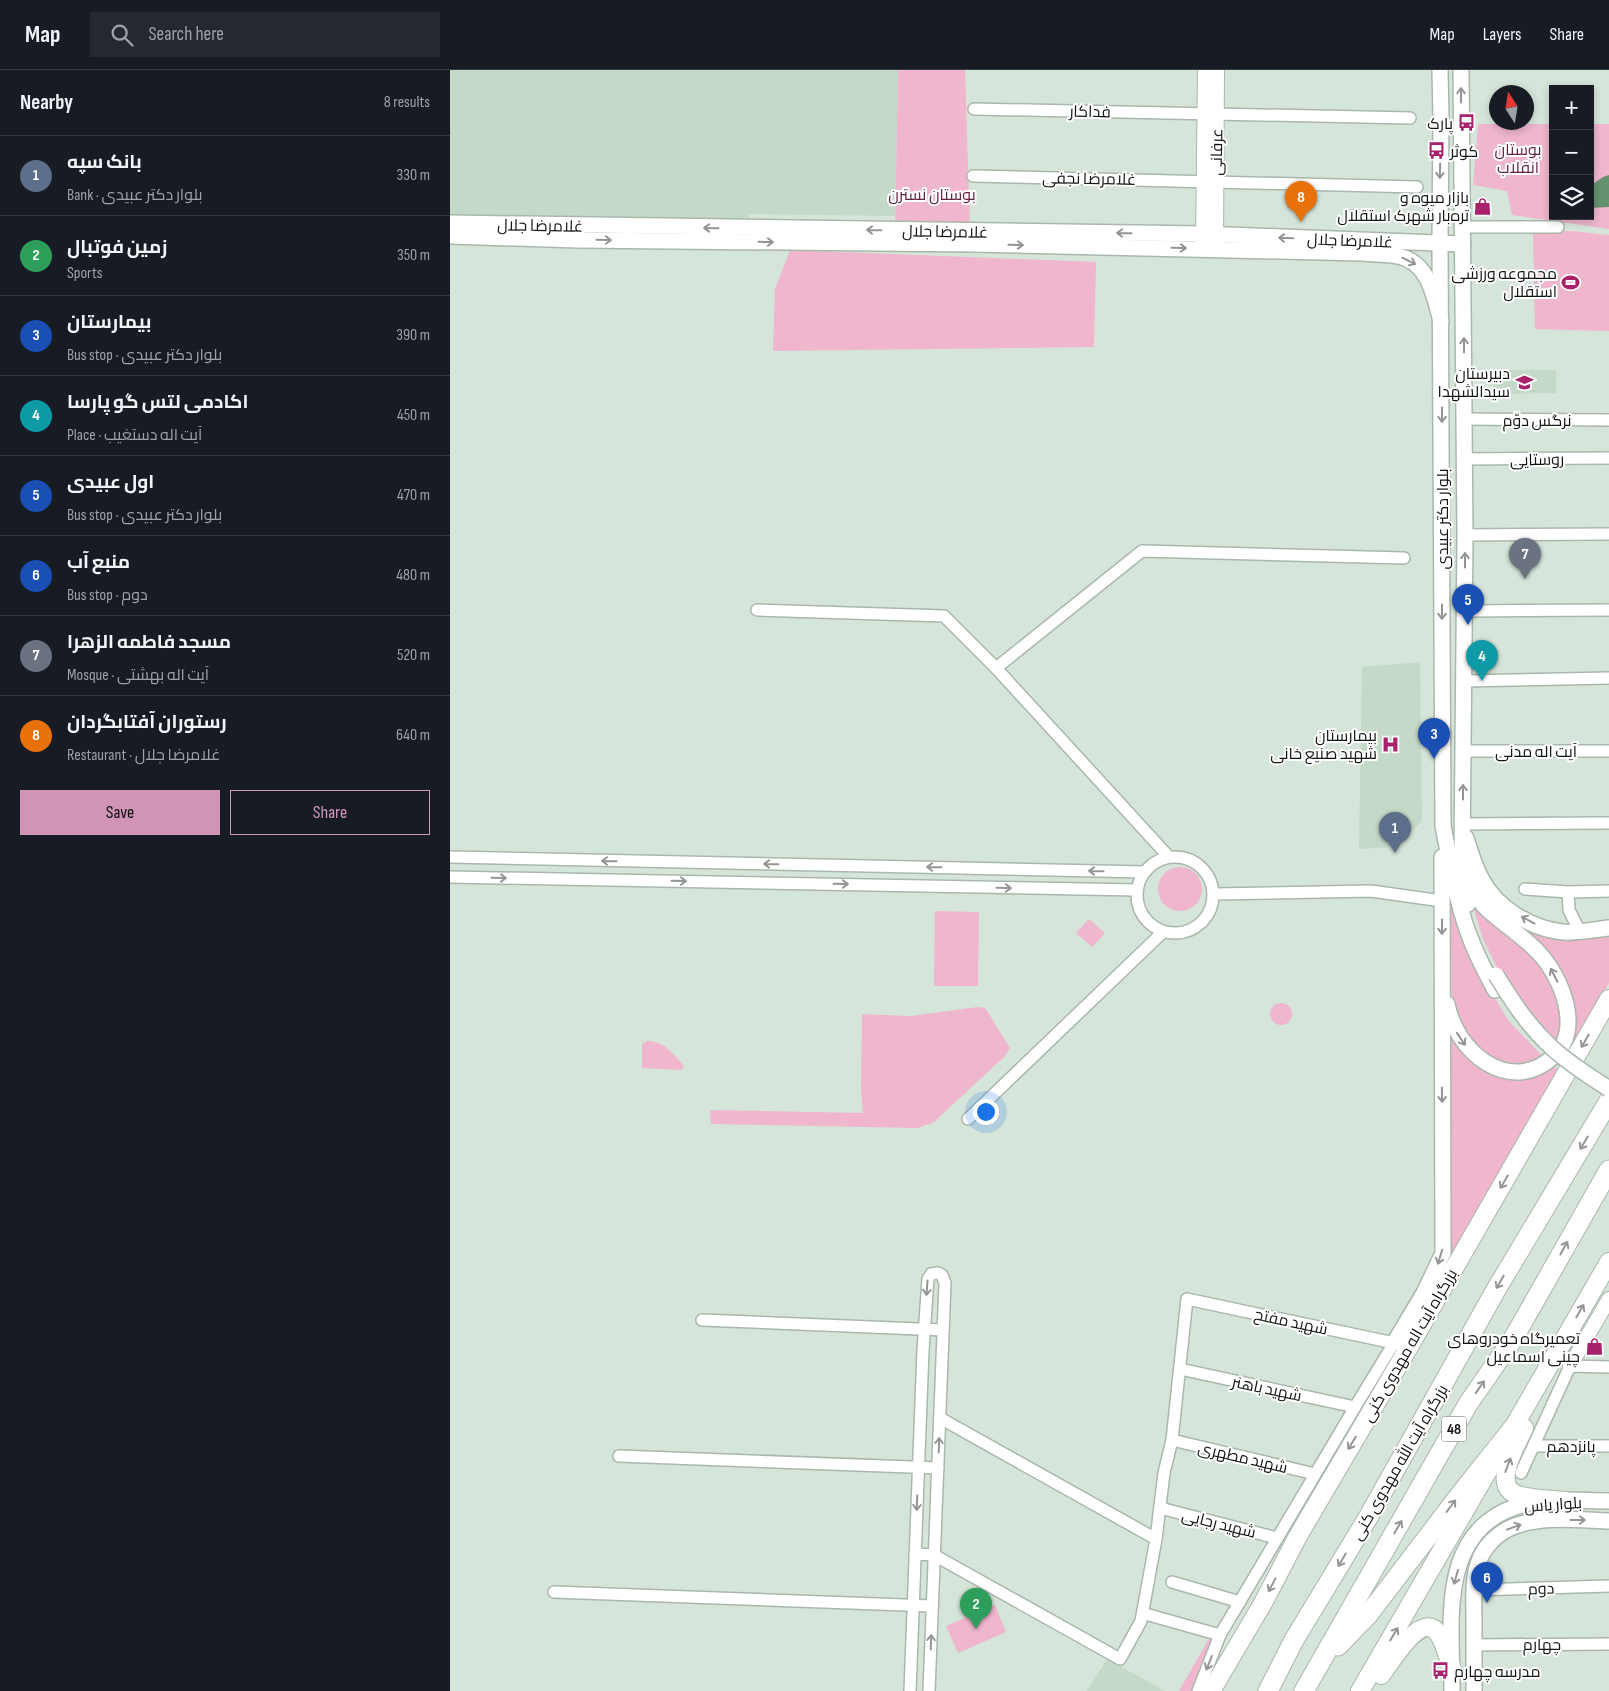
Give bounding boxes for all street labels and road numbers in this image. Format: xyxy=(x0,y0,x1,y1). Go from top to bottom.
street label: فداکار xyxy=(1068,103,1111,122)
street label: عرفانی xyxy=(1208,128,1227,176)
street label: غلامرضا نجفی xyxy=(1042,169,1136,190)
street label: غلامرضا جلال xyxy=(497,216,583,237)
street label: غلامرضا جلال xyxy=(902,222,988,243)
street label: غلامرضا جلال xyxy=(1307,231,1393,252)
street label: نرگس دوّم xyxy=(1503,412,1571,432)
street label: روستایی xyxy=(1510,451,1564,470)
street label: بلوار دکتر عبیدی xyxy=(1434,468,1453,570)
street label: آیت اله مدنی xyxy=(1495,743,1578,762)
street label: بزرگراه آیت اله مهدوی کنی xyxy=(1359,1266,1462,1426)
street label: شهید مفتح xyxy=(1252,1305,1329,1341)
street label: شهید باهنر xyxy=(1229,1373,1303,1406)
street label: بزرگراه آیت الله مهدوی کنی xyxy=(1346,1380,1453,1544)
road number: 48 xyxy=(1442,1416,1466,1442)
street label: پانزدهم xyxy=(1546,1438,1596,1458)
street label: شهید مطهری xyxy=(1196,1439,1289,1478)
street label: بلوار یاس xyxy=(1524,1494,1583,1517)
street label: شهید رجایی xyxy=(1180,1506,1258,1543)
street label: دوم xyxy=(1527,1580,1555,1600)
street label: چهارم xyxy=(1523,1636,1561,1656)

